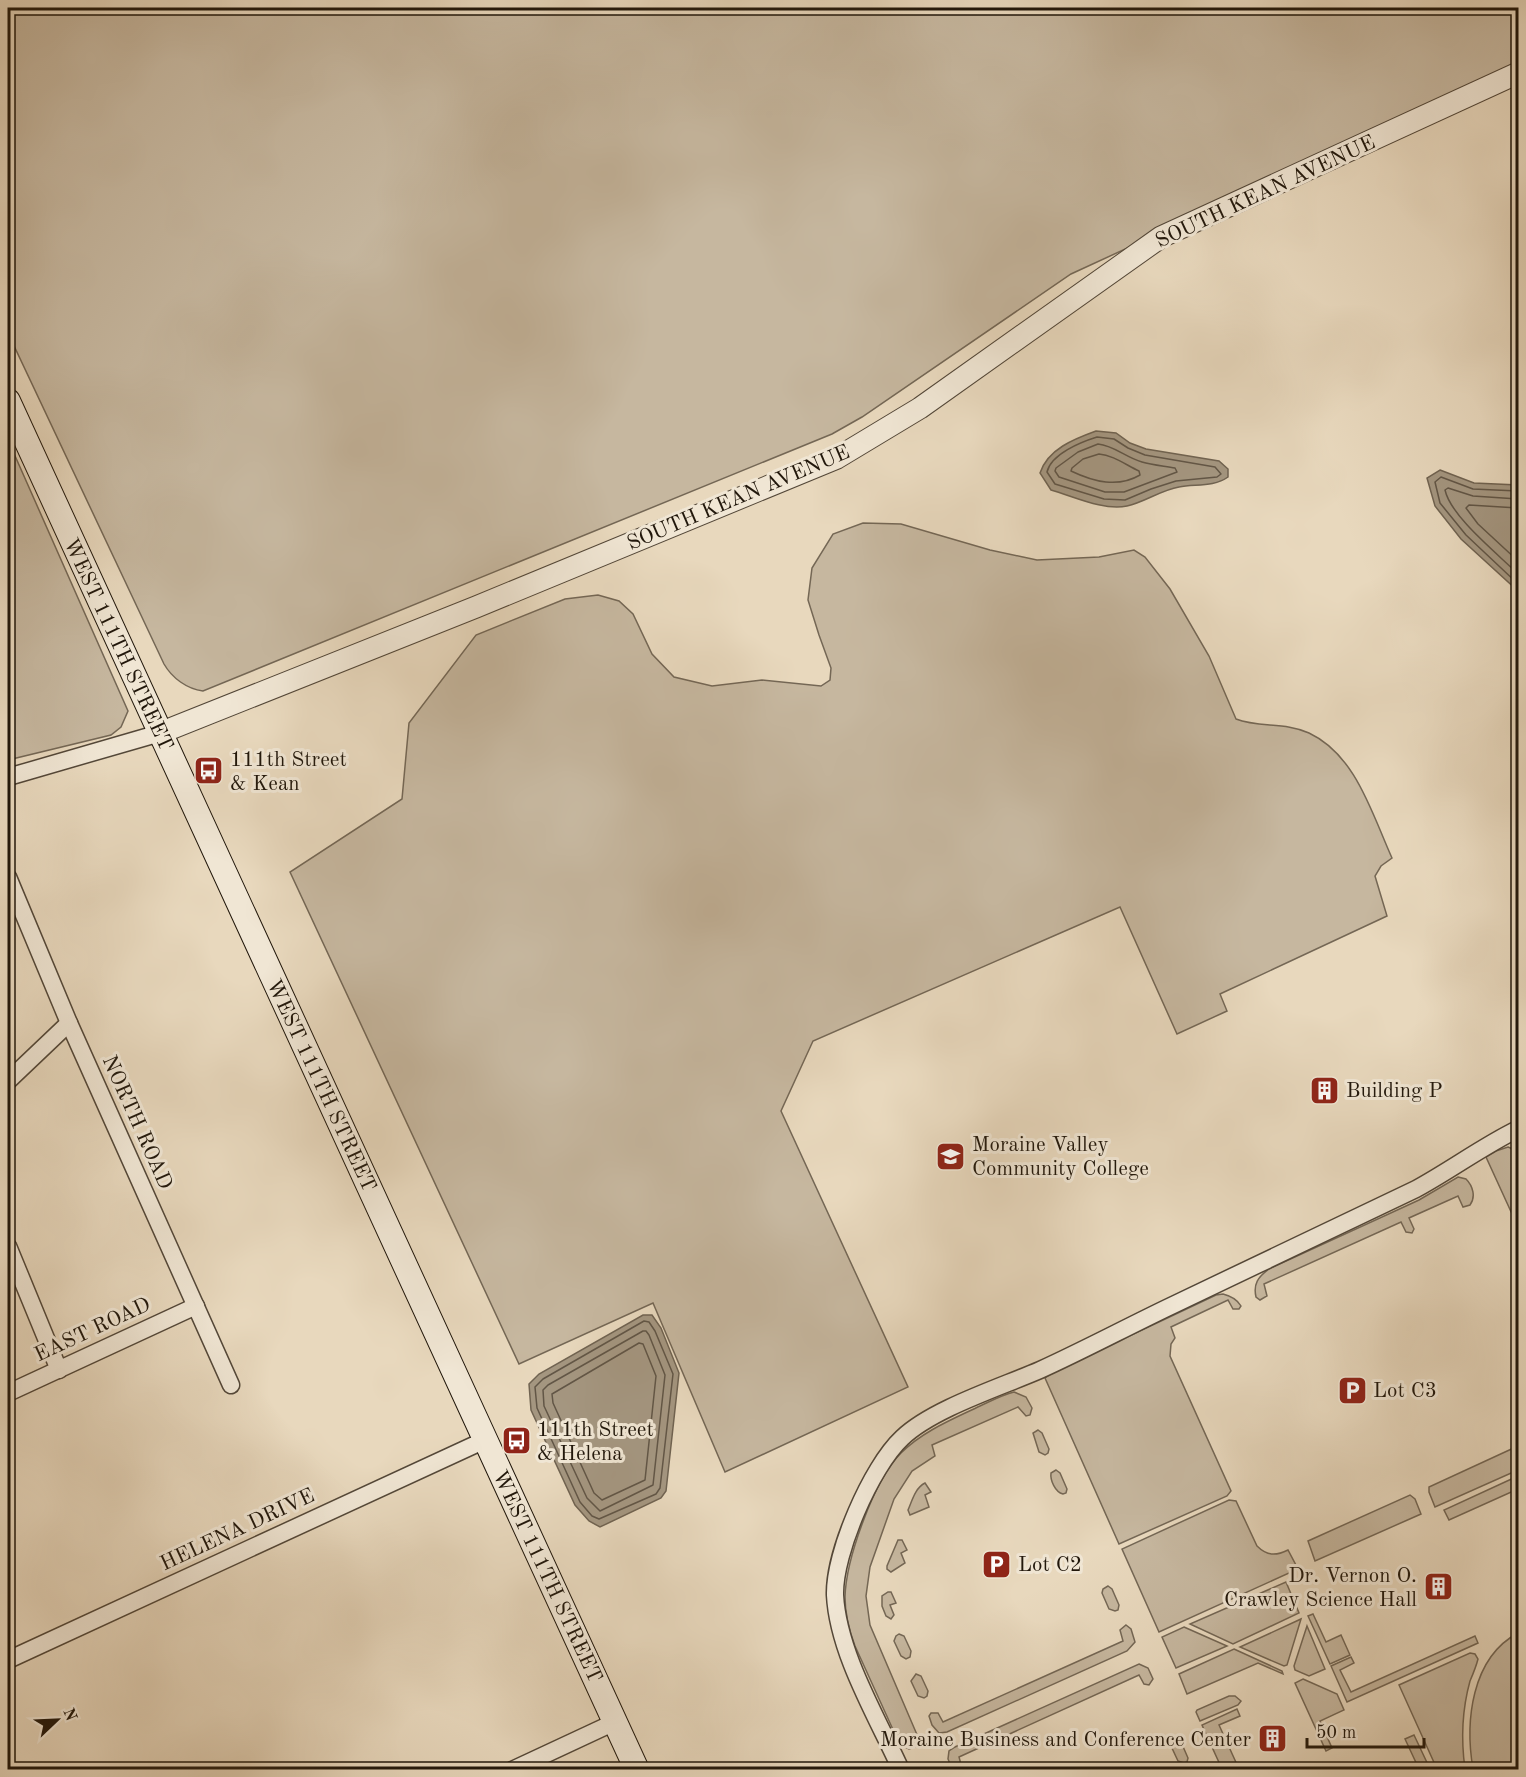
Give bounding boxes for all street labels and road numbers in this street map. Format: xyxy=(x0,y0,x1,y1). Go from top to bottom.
street label: SOUTH KEAN AVENUE xyxy=(1153,132,1379,253)
street label: SOUTH KEAN AVENUE xyxy=(624,442,853,555)
street label: WEST 111TH STREET xyxy=(59,535,176,754)
street label: WEST 111TH STREET xyxy=(262,976,379,1195)
street label: NORTH ROAD xyxy=(98,1052,176,1193)
street label: EAST ROAD xyxy=(31,1294,154,1366)
street label: WEST 111TH STREET xyxy=(488,1467,605,1686)
street label: HELENA DRIVE xyxy=(157,1485,318,1575)

